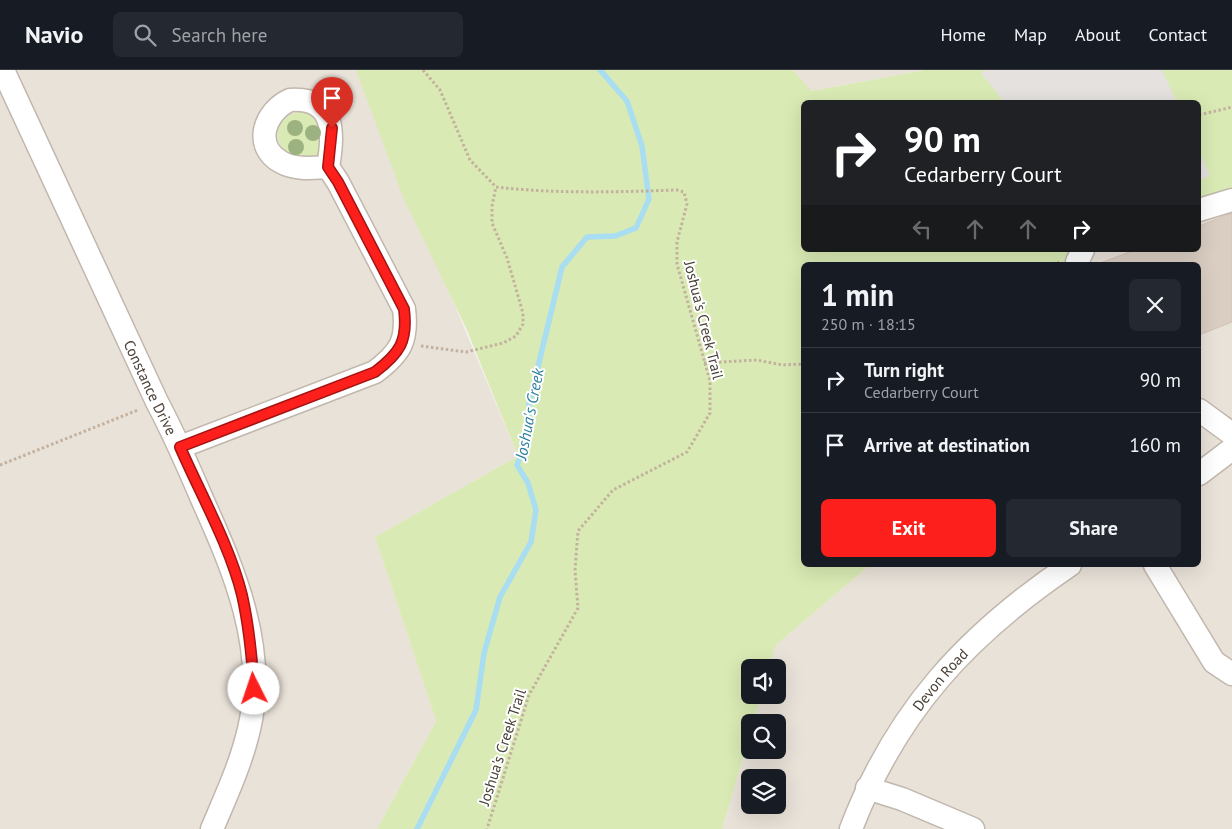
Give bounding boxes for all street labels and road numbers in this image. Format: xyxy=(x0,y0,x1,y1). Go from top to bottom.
street label: Joshua's Creek Trail xyxy=(680,258,728,382)
street label: Constance Drive xyxy=(120,337,182,438)
street label: Devon Road xyxy=(908,644,972,714)
street label: Joshua's Creek Trail xyxy=(474,686,530,809)

